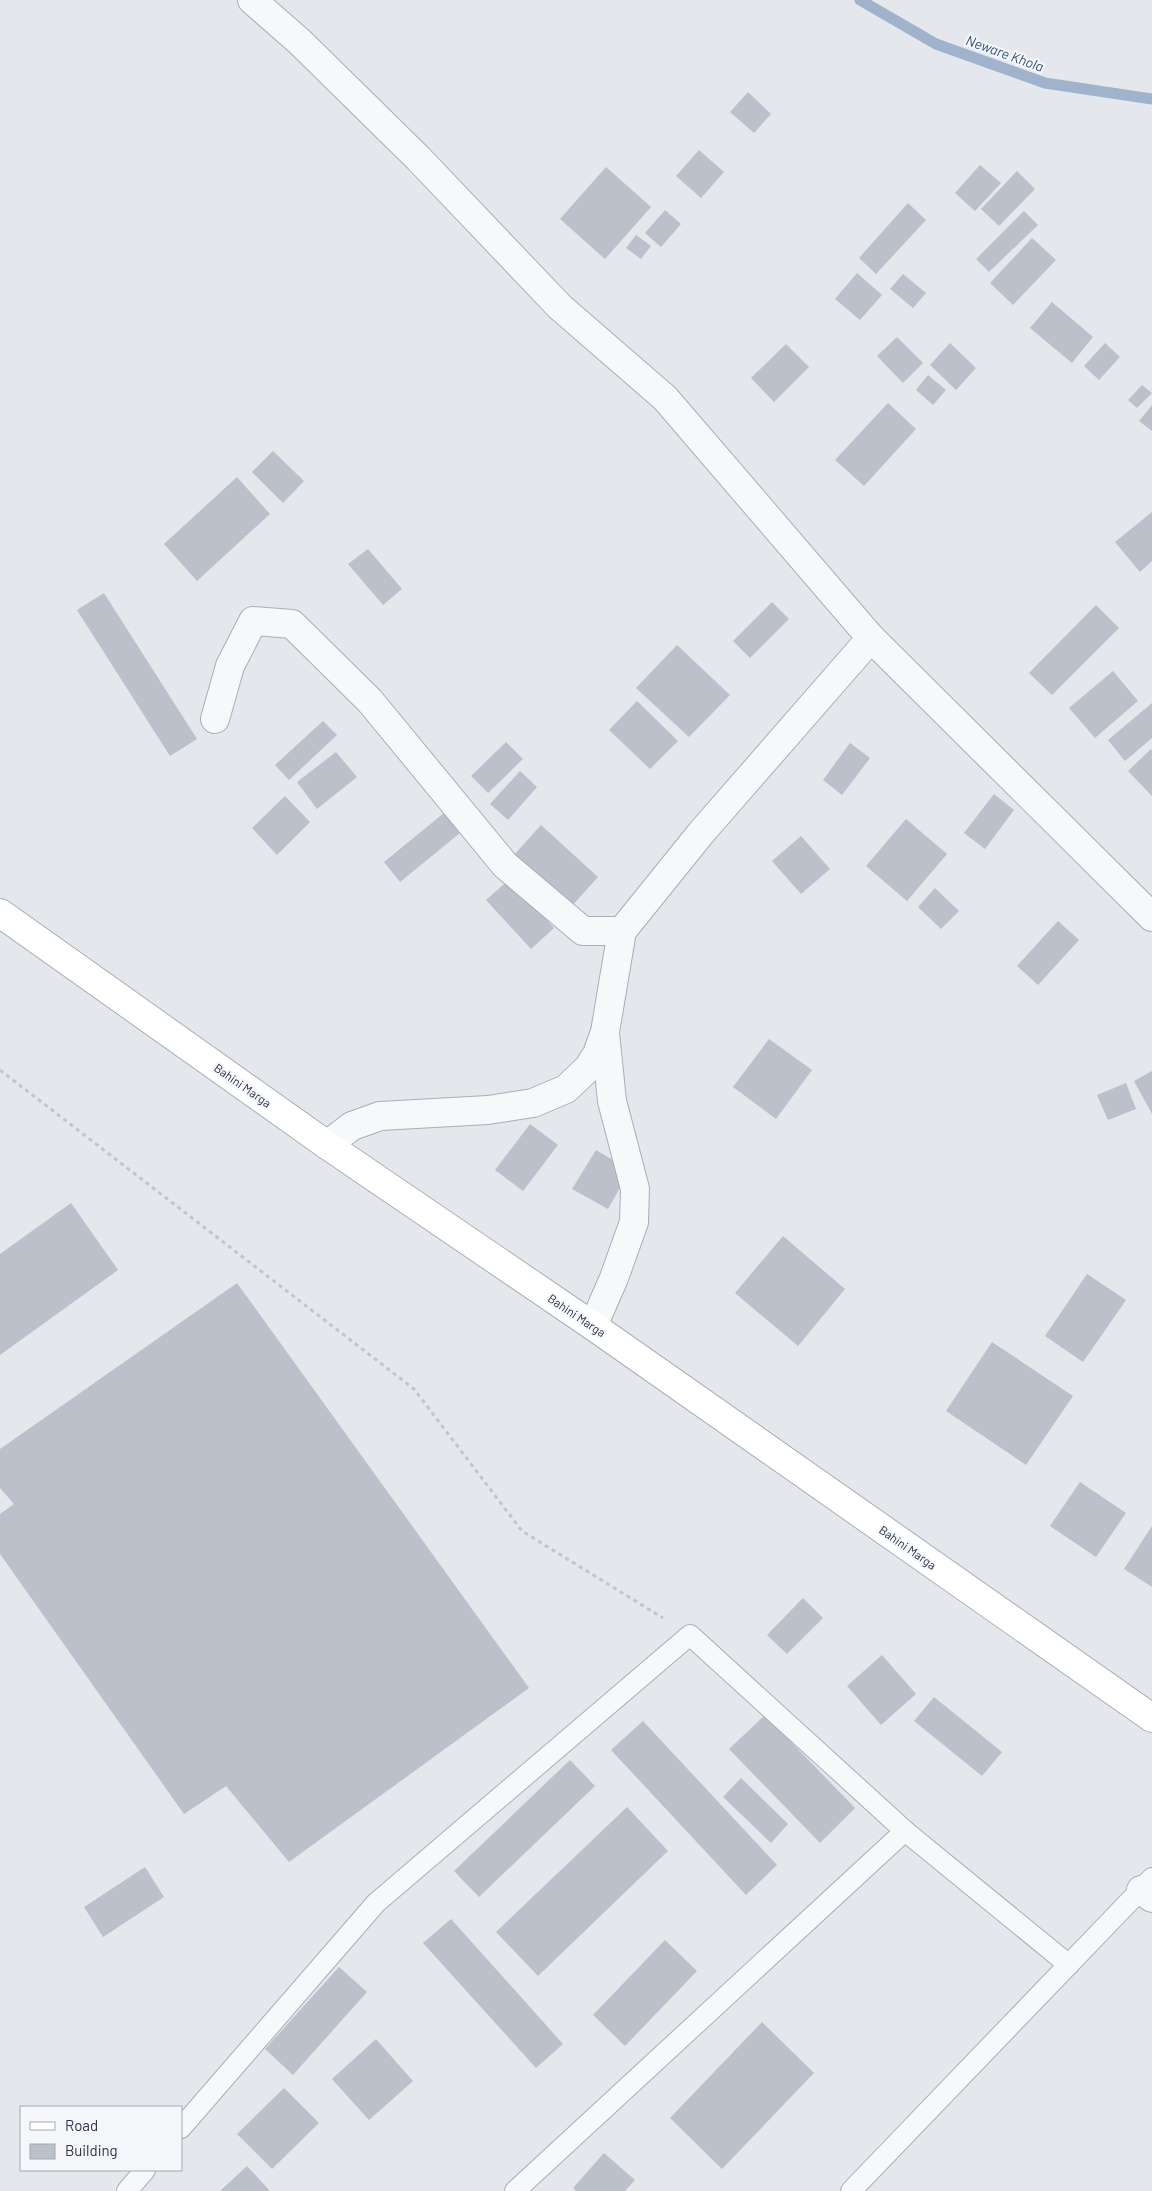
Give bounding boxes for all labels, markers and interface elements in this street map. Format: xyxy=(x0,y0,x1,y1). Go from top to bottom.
water label: Neware Khola xyxy=(964,31,1046,75)
street label: Bahini Marga xyxy=(212,1060,274,1110)
street label: Bahini Marga xyxy=(546,1291,608,1339)
street label: Bahini Marga xyxy=(877,1522,939,1572)
legend xyxy=(20,2106,182,2171)
text: Road xyxy=(65,2116,98,2134)
text: Building xyxy=(65,2141,118,2159)

